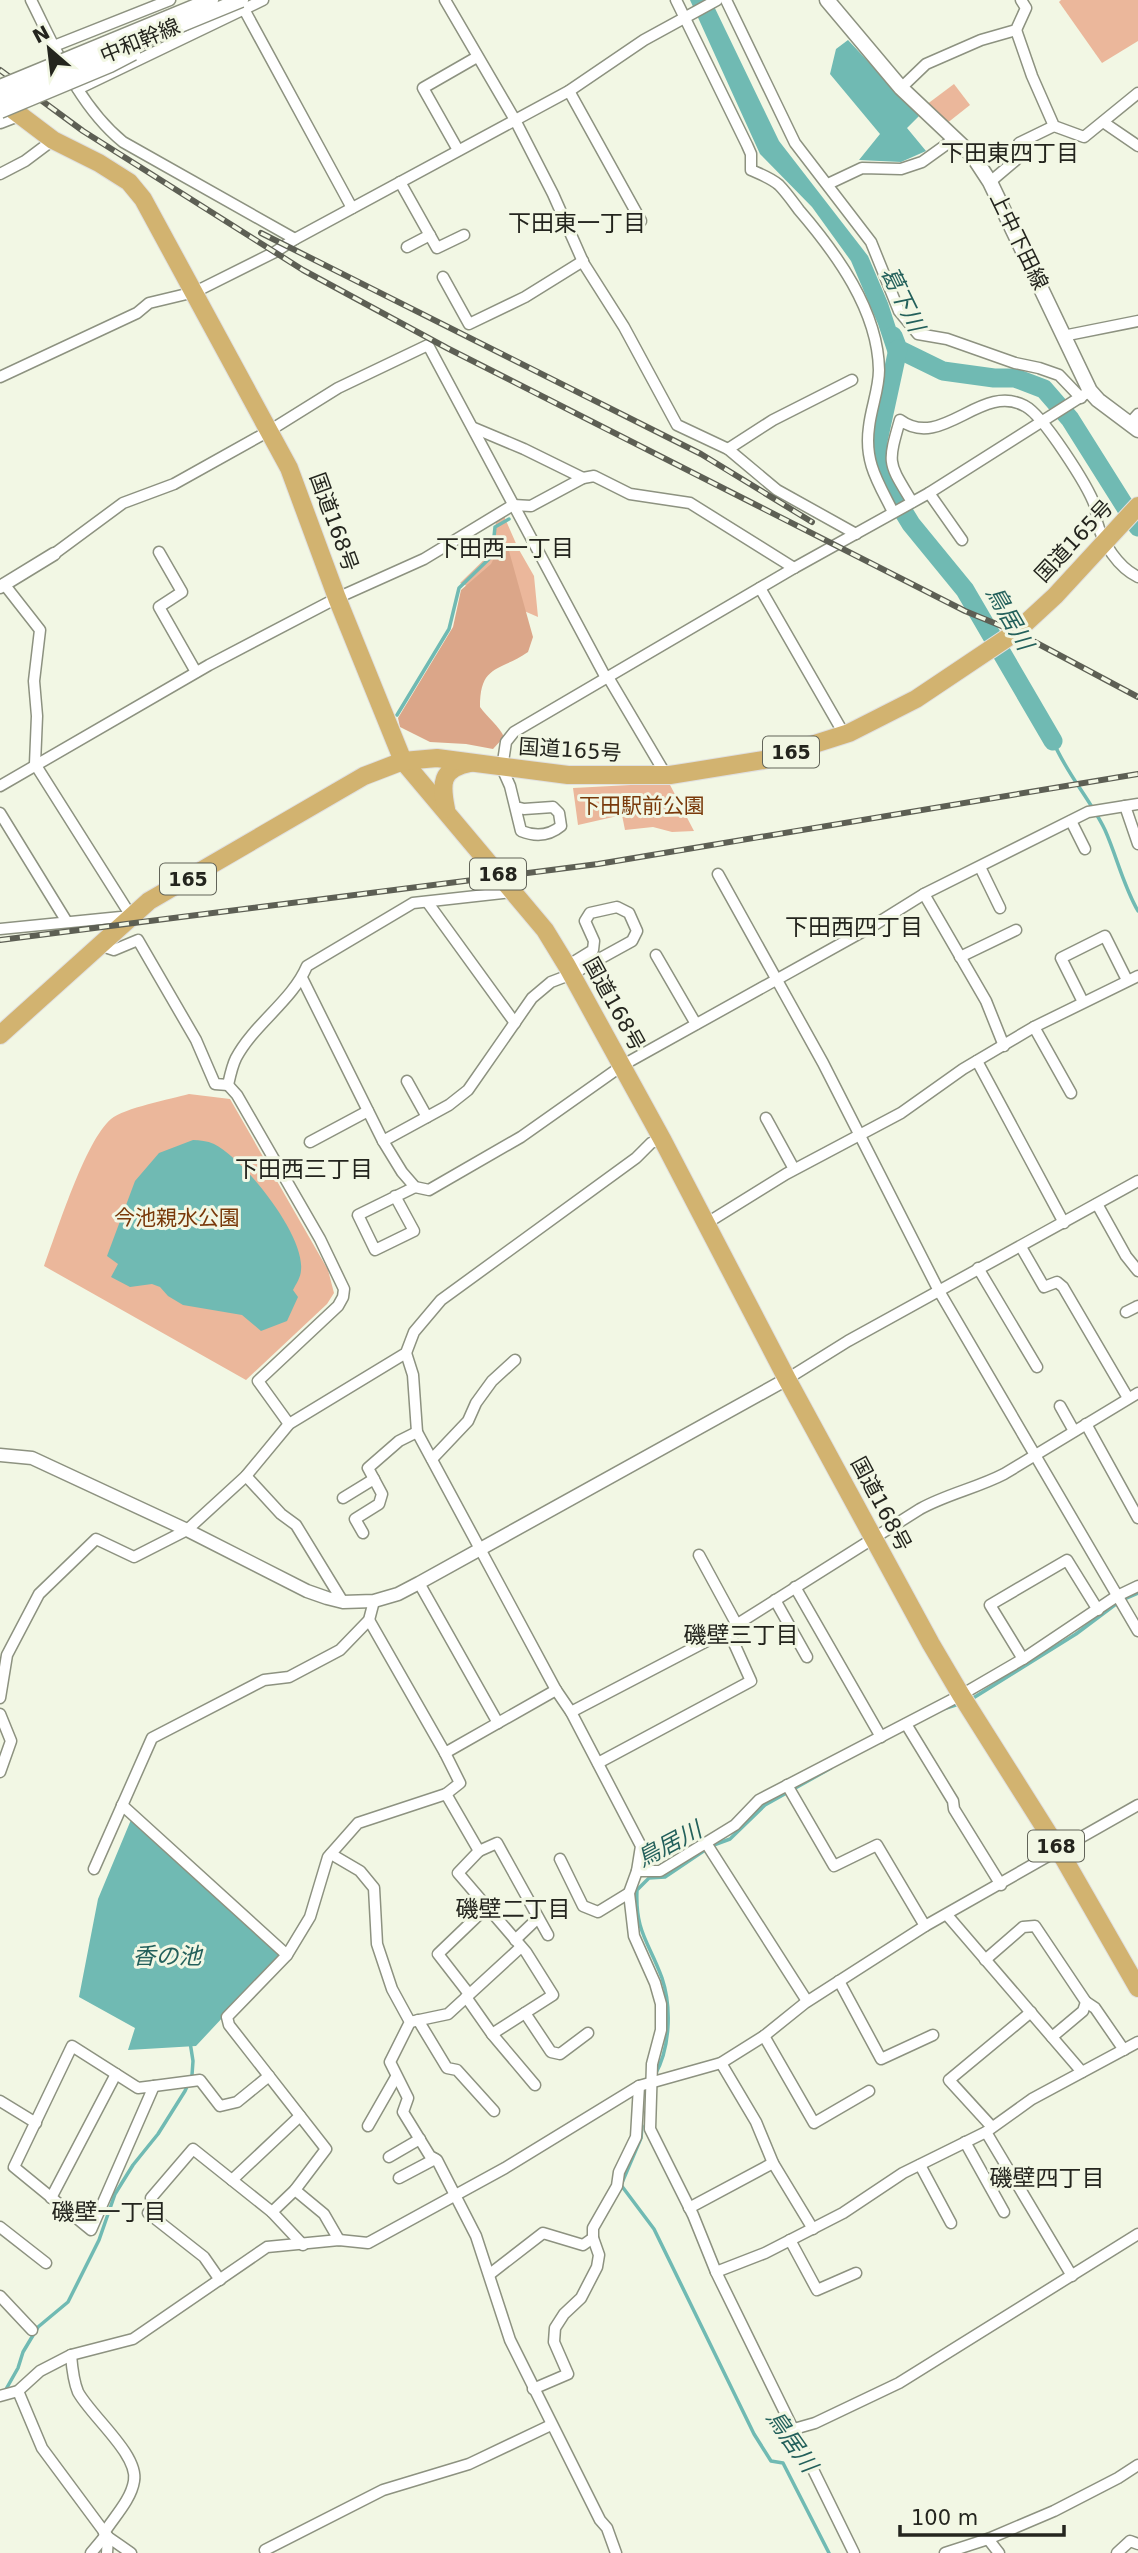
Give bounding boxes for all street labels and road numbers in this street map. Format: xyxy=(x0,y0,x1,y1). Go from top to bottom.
street label: 中和幹線 xyxy=(97,14,183,68)
street label: 上中下田線 xyxy=(985,189,1053,293)
street label: 国道168号 xyxy=(305,469,363,575)
street label: 国道165号 xyxy=(1030,495,1118,587)
street label: 国道165号 xyxy=(518,734,622,766)
road number: 165 xyxy=(763,736,819,768)
road number: 168 xyxy=(470,859,526,890)
road number: 165 xyxy=(160,864,216,894)
street label: 国道168号 xyxy=(579,953,649,1055)
street label: 国道168号 xyxy=(846,1453,916,1555)
road number: 168 xyxy=(1028,1830,1084,1862)

